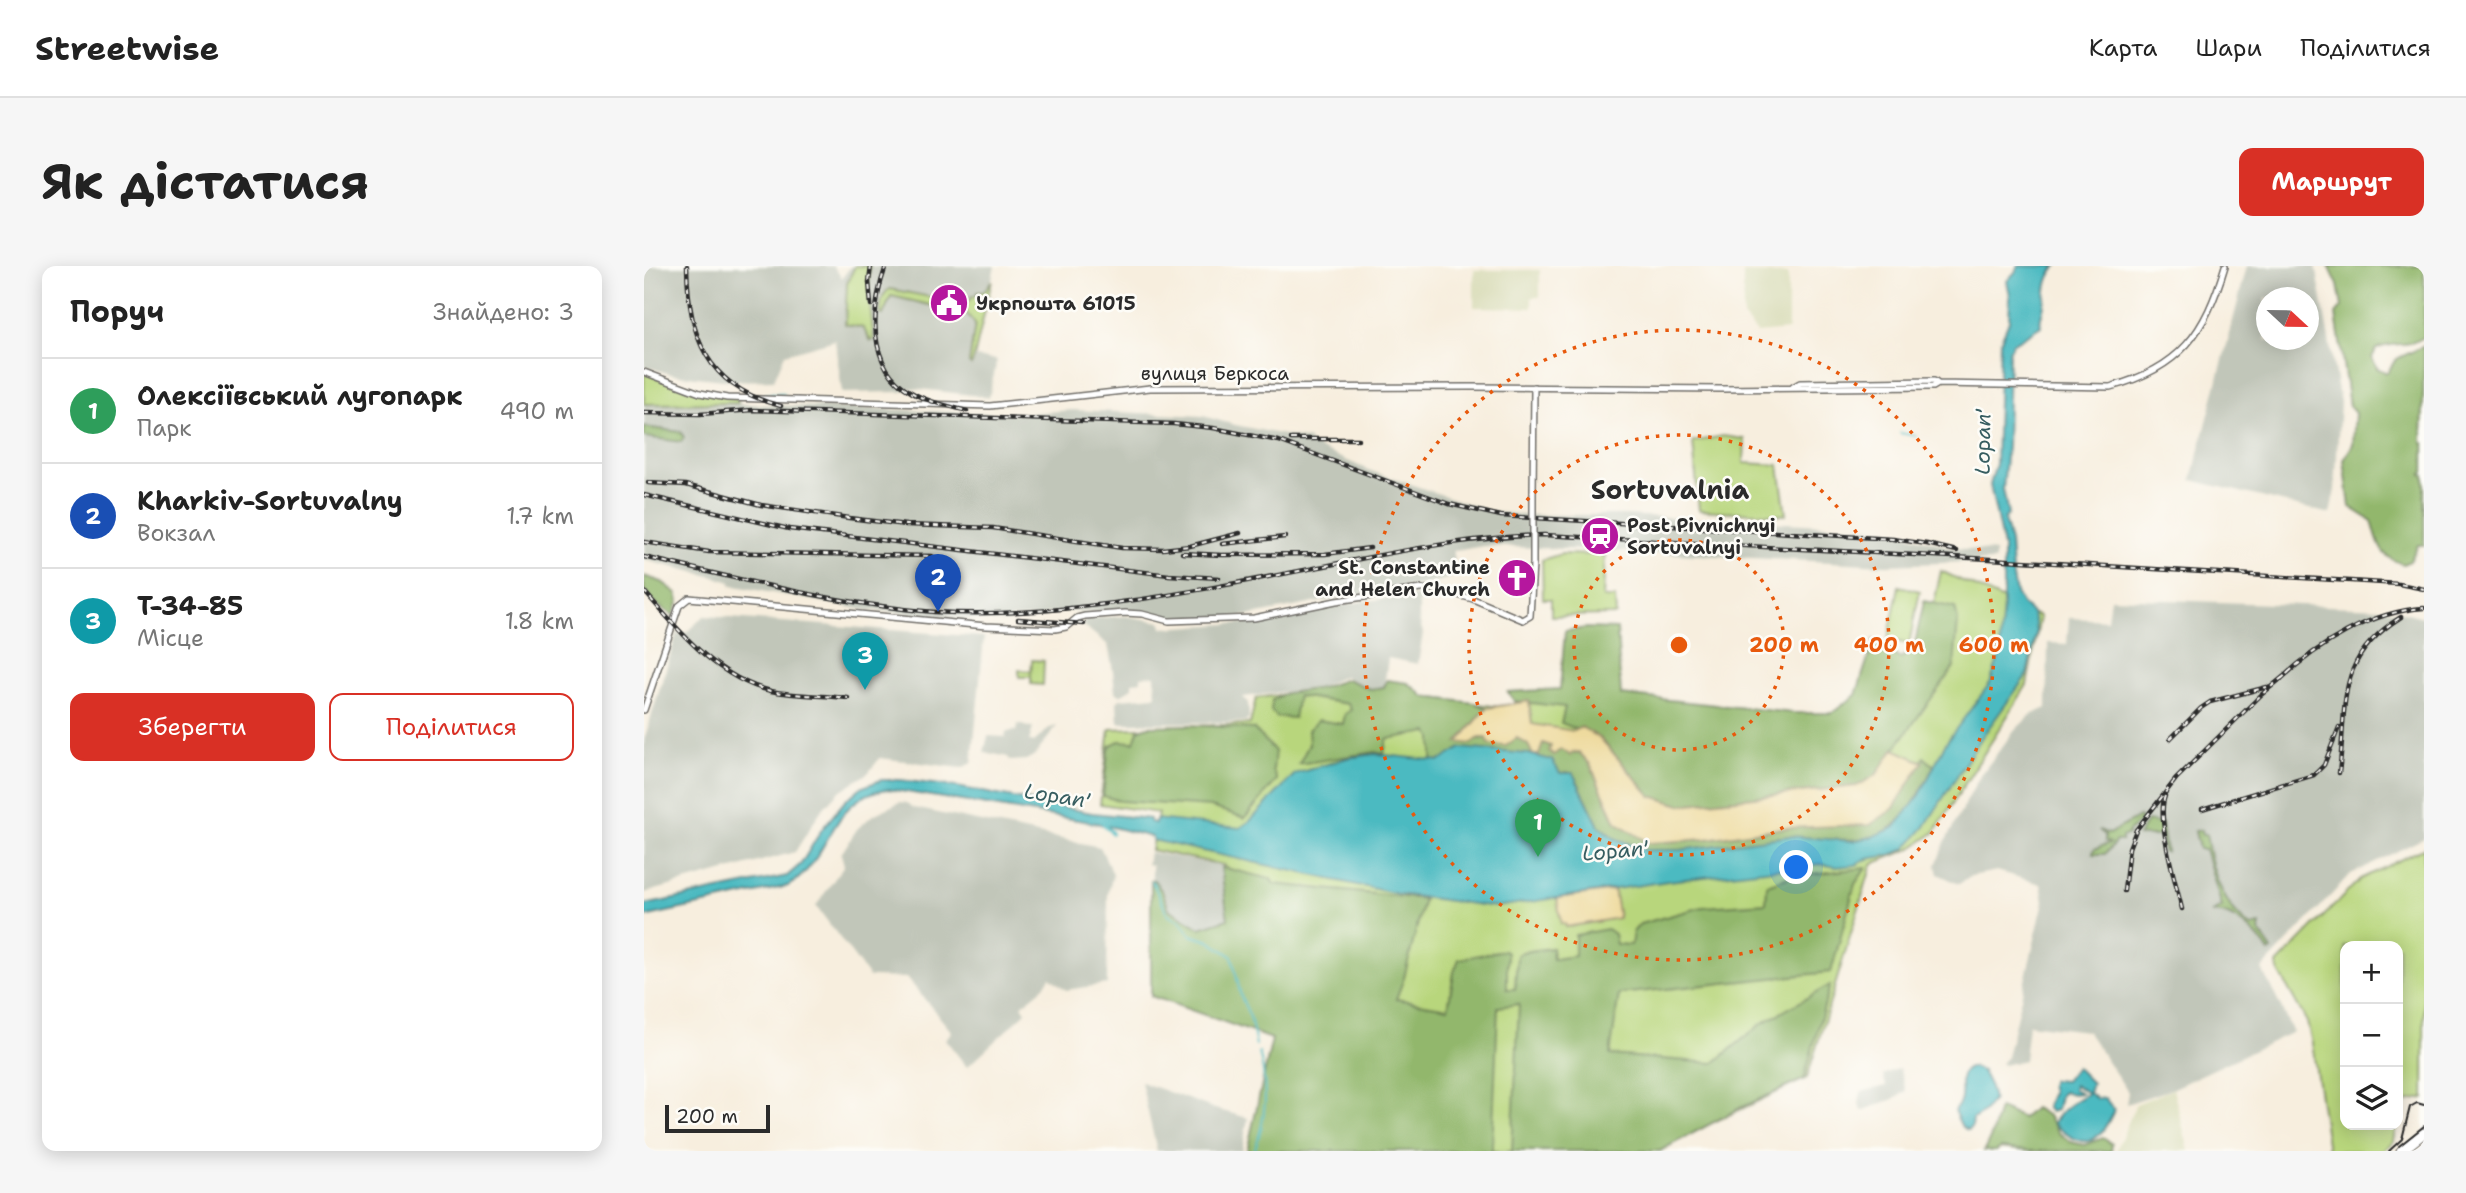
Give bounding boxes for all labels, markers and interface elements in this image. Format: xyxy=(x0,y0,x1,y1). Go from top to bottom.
text: Streetwise xyxy=(35,26,219,71)
text: Карта xyxy=(2089,32,2157,64)
text: Шари xyxy=(2195,32,2262,64)
text: Поділитися xyxy=(2300,32,2431,64)
button: Маршрут xyxy=(2239,148,2424,216)
text: Як дістатися xyxy=(42,149,369,215)
public building icon: Укрпошта 61015 xyxy=(928,282,970,324)
north arrow xyxy=(2256,287,2319,350)
text: Поруч xyxy=(70,291,164,332)
place label: Укрпошта 61015 xyxy=(976,291,1136,316)
text: Знайдено: 3 xyxy=(433,297,574,327)
street label: вулиця Беркоса xyxy=(1141,361,1289,386)
text: Олексіївський лугопарк xyxy=(137,378,463,413)
text: 1 xyxy=(88,396,98,426)
text: 490 m xyxy=(499,396,574,426)
water label: Lopan' xyxy=(1968,408,1998,475)
text: Парк xyxy=(137,413,192,443)
district label: Sortuvalnia xyxy=(1591,472,1750,507)
text: Kharkіv-Sortuvalny xyxy=(137,483,403,518)
text: 2 xyxy=(85,501,101,531)
text: 1.7 km xyxy=(506,501,574,531)
place label: Post Pivnichnyi Sortuvalnyi xyxy=(1627,513,1776,560)
station icon: Post Pivnichnyi Sortuvalnyi xyxy=(1579,515,1621,557)
text: Вокзал xyxy=(137,518,215,548)
pin: 2 xyxy=(915,554,961,612)
place label: St. Constantine and Helen Church xyxy=(1315,555,1490,602)
church icon: St. Constantine and Helen Church xyxy=(1496,557,1538,599)
text: Т-34-85 xyxy=(137,588,243,623)
text: 3 xyxy=(85,606,101,636)
text: 1.8 km xyxy=(505,606,574,636)
text: Місце xyxy=(137,623,204,653)
text: 200 m xyxy=(1749,631,1819,659)
text: 400 m xyxy=(1854,631,1924,659)
text: 600 m xyxy=(1959,631,2029,659)
pin: 3 xyxy=(842,632,888,690)
centre of rings xyxy=(1667,633,1691,657)
button: Зберегти xyxy=(70,693,315,761)
button: Поділитися xyxy=(329,693,574,761)
water label: Lopan' xyxy=(1022,777,1092,815)
pin: 1 xyxy=(1515,799,1561,857)
water label: Lopan' xyxy=(1581,834,1650,868)
your location xyxy=(1779,850,1813,884)
map controls xyxy=(2340,941,2403,1130)
button: + xyxy=(2340,941,2403,1004)
button: − xyxy=(2340,1004,2403,1067)
button: layers xyxy=(2340,1067,2403,1130)
scale bar xyxy=(665,1102,770,1134)
text: 200 m xyxy=(676,1104,738,1129)

